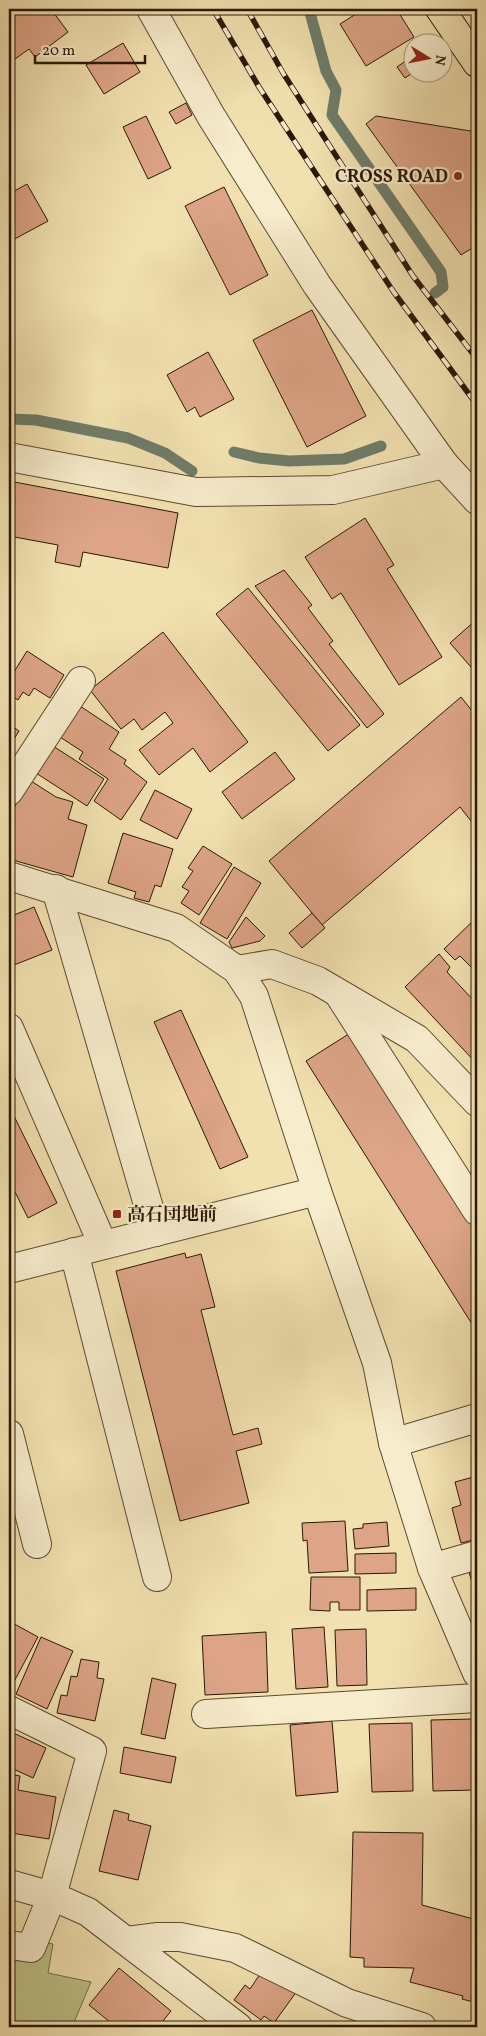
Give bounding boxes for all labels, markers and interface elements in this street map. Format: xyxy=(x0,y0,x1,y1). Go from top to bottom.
scale bar xyxy=(35,32,145,64)
north arrow xyxy=(404,32,454,82)
text: 20 m xyxy=(42,41,75,62)
text: N xyxy=(429,53,450,67)
place label: CROSS ROAD xyxy=(335,165,448,190)
marker: CROSS ROAD xyxy=(452,170,464,182)
place label: 高石団地前 xyxy=(127,1203,217,1228)
marker: 高石団地前 xyxy=(111,1208,123,1220)

